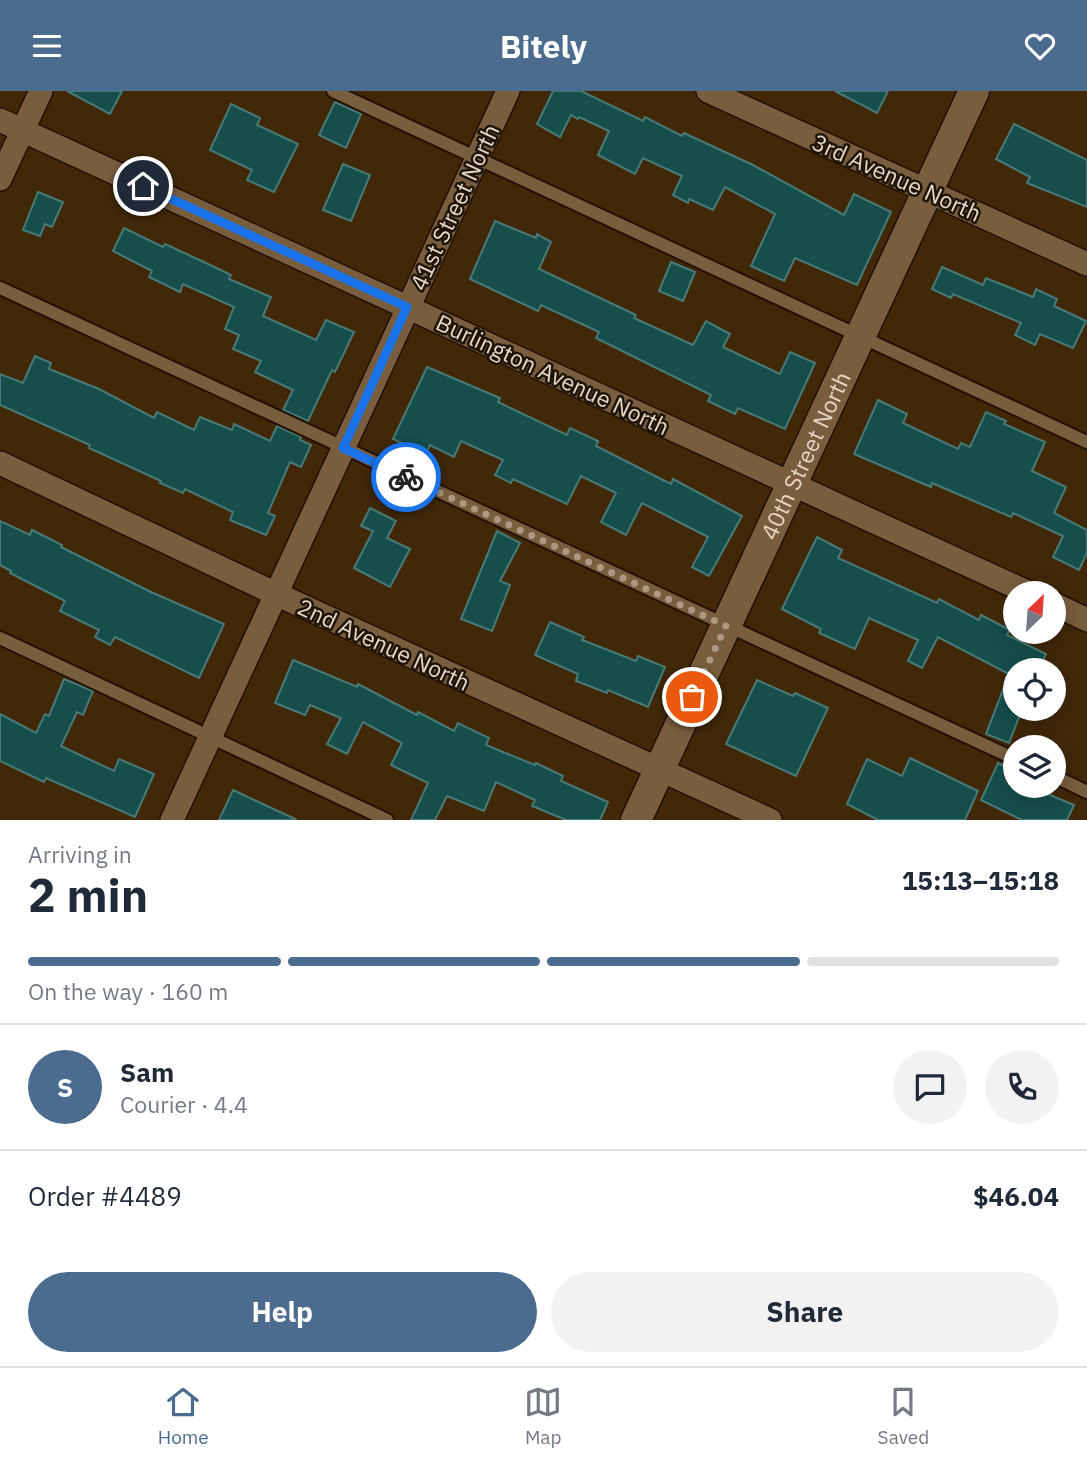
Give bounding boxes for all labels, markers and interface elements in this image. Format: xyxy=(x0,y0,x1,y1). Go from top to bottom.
text: Bitely xyxy=(500,25,587,67)
icon: menu xyxy=(28,27,66,65)
icon: heart xyxy=(1021,27,1059,65)
street label: 41st Street North xyxy=(402,119,506,295)
street label: 3rd Avenue North xyxy=(808,126,986,228)
pin xyxy=(113,156,173,216)
icon: home xyxy=(124,167,162,205)
street label: Burlington Avenue North xyxy=(431,307,675,441)
street label: 40th Street North xyxy=(753,367,857,544)
courier xyxy=(371,442,441,512)
icon: bike xyxy=(387,458,425,496)
north arrow xyxy=(1003,581,1066,644)
map controls xyxy=(1003,581,1066,798)
street label: 2nd Avenue North xyxy=(293,591,475,697)
button: locate xyxy=(1003,658,1066,721)
pin xyxy=(662,667,722,727)
icon: bag xyxy=(673,678,711,716)
button: layers xyxy=(1003,735,1066,798)
text: Arriving in xyxy=(28,839,132,869)
text: 15:13–15:18 xyxy=(902,863,1059,897)
text: 2 min xyxy=(28,865,148,925)
text: On the way · 160 m xyxy=(28,976,228,1006)
button: chat xyxy=(893,1050,967,1124)
button: phone xyxy=(985,1050,1059,1124)
text: Sam xyxy=(120,1055,174,1089)
text: S xyxy=(57,1070,73,1104)
text: Courier · 4.4 xyxy=(120,1089,248,1119)
text: Order #4489 xyxy=(28,1179,182,1213)
text: $46.04 xyxy=(973,1179,1059,1213)
button: Help xyxy=(28,1272,537,1352)
button: Share xyxy=(551,1272,1059,1352)
tab: Home xyxy=(158,1383,209,1449)
tab: Map xyxy=(524,1383,562,1449)
tab: Saved xyxy=(878,1383,929,1449)

